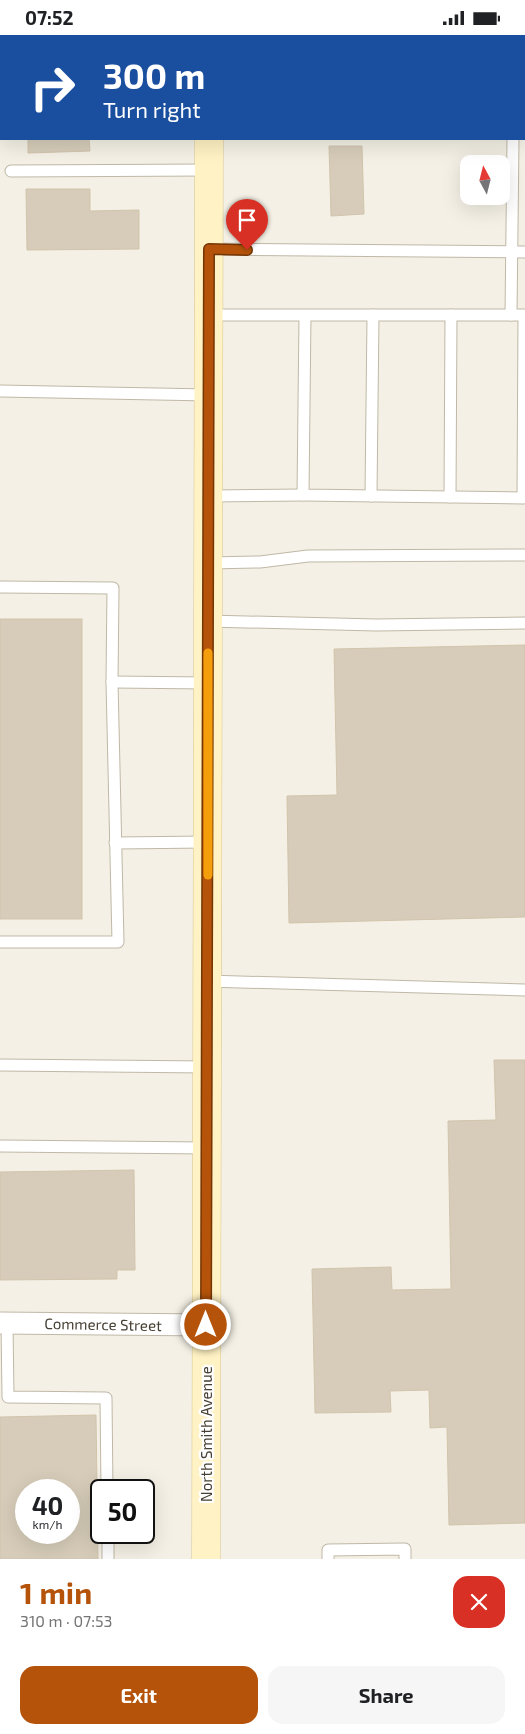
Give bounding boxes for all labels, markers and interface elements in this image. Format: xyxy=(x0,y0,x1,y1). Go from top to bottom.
text: 07:52 xyxy=(25,6,73,29)
text: 300 m xyxy=(103,54,205,96)
icon: right xyxy=(20,55,85,120)
text: Turn right xyxy=(103,96,201,122)
north arrow xyxy=(460,155,510,205)
map controls xyxy=(460,155,510,205)
pin xyxy=(226,199,268,250)
icon: arrive xyxy=(233,206,261,234)
position arrow xyxy=(179,1298,231,1350)
street label: Commerce Street xyxy=(44,1314,162,1334)
street label: North Smith Avenue xyxy=(197,1366,215,1502)
speed limit sign: 50 xyxy=(90,1479,155,1544)
text: 40 xyxy=(32,1490,63,1520)
text: km/h xyxy=(33,1517,62,1531)
text: 1 min xyxy=(20,1574,92,1610)
button: close xyxy=(453,1576,505,1628)
text: 310 m · 07:53 xyxy=(20,1611,113,1630)
button: Exit xyxy=(20,1666,258,1724)
button: Share xyxy=(268,1666,505,1724)

